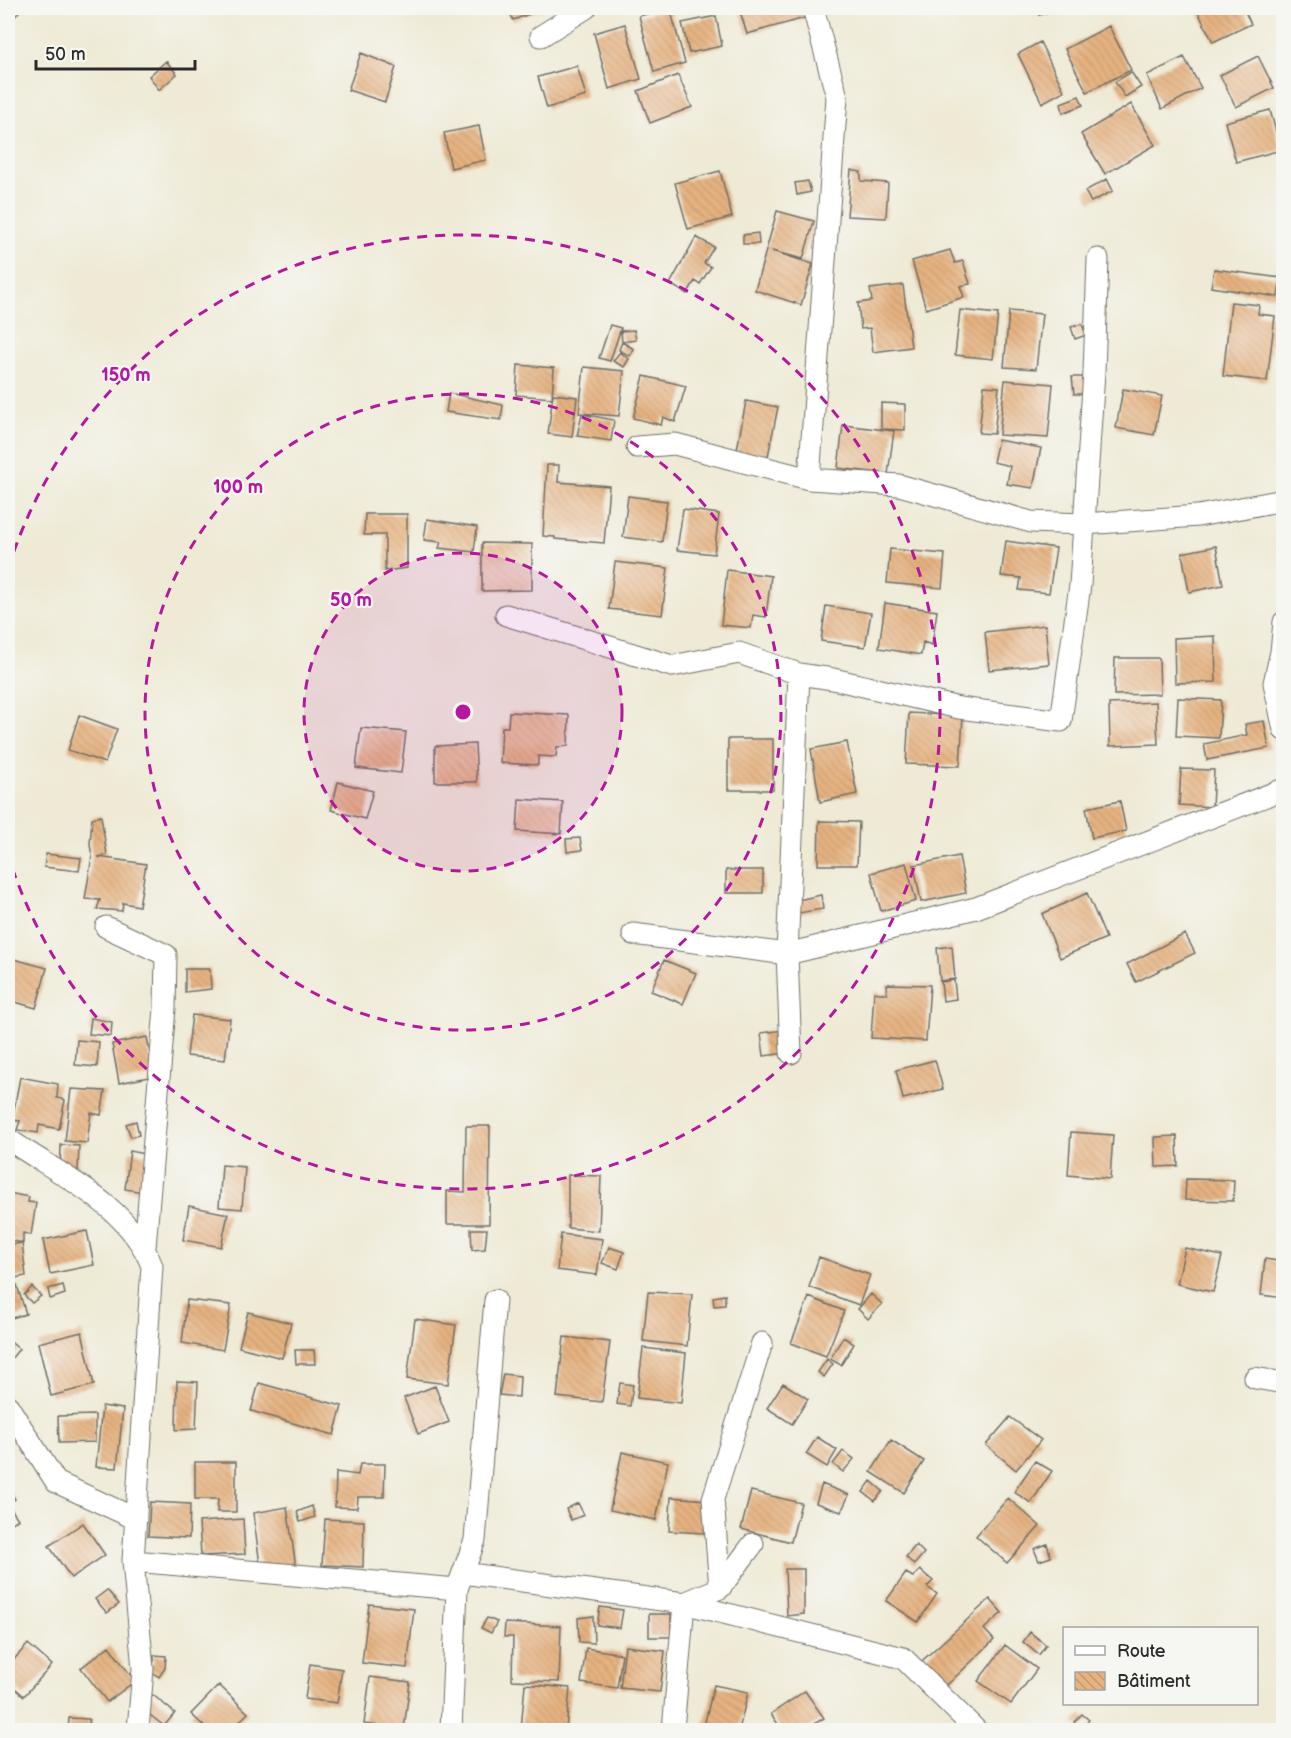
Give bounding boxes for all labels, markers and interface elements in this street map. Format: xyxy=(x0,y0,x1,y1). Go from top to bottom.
scale bar xyxy=(36,33,195,71)
text: 50 m xyxy=(45,44,86,65)
text: 150 m xyxy=(101,365,151,386)
text: 100 m xyxy=(213,477,263,498)
text: 50 m xyxy=(330,590,372,611)
centre of rings xyxy=(453,702,473,722)
legend xyxy=(1063,1627,1258,1705)
text: Route xyxy=(1117,1641,1166,1662)
text: Bâtiment xyxy=(1117,1671,1191,1692)

